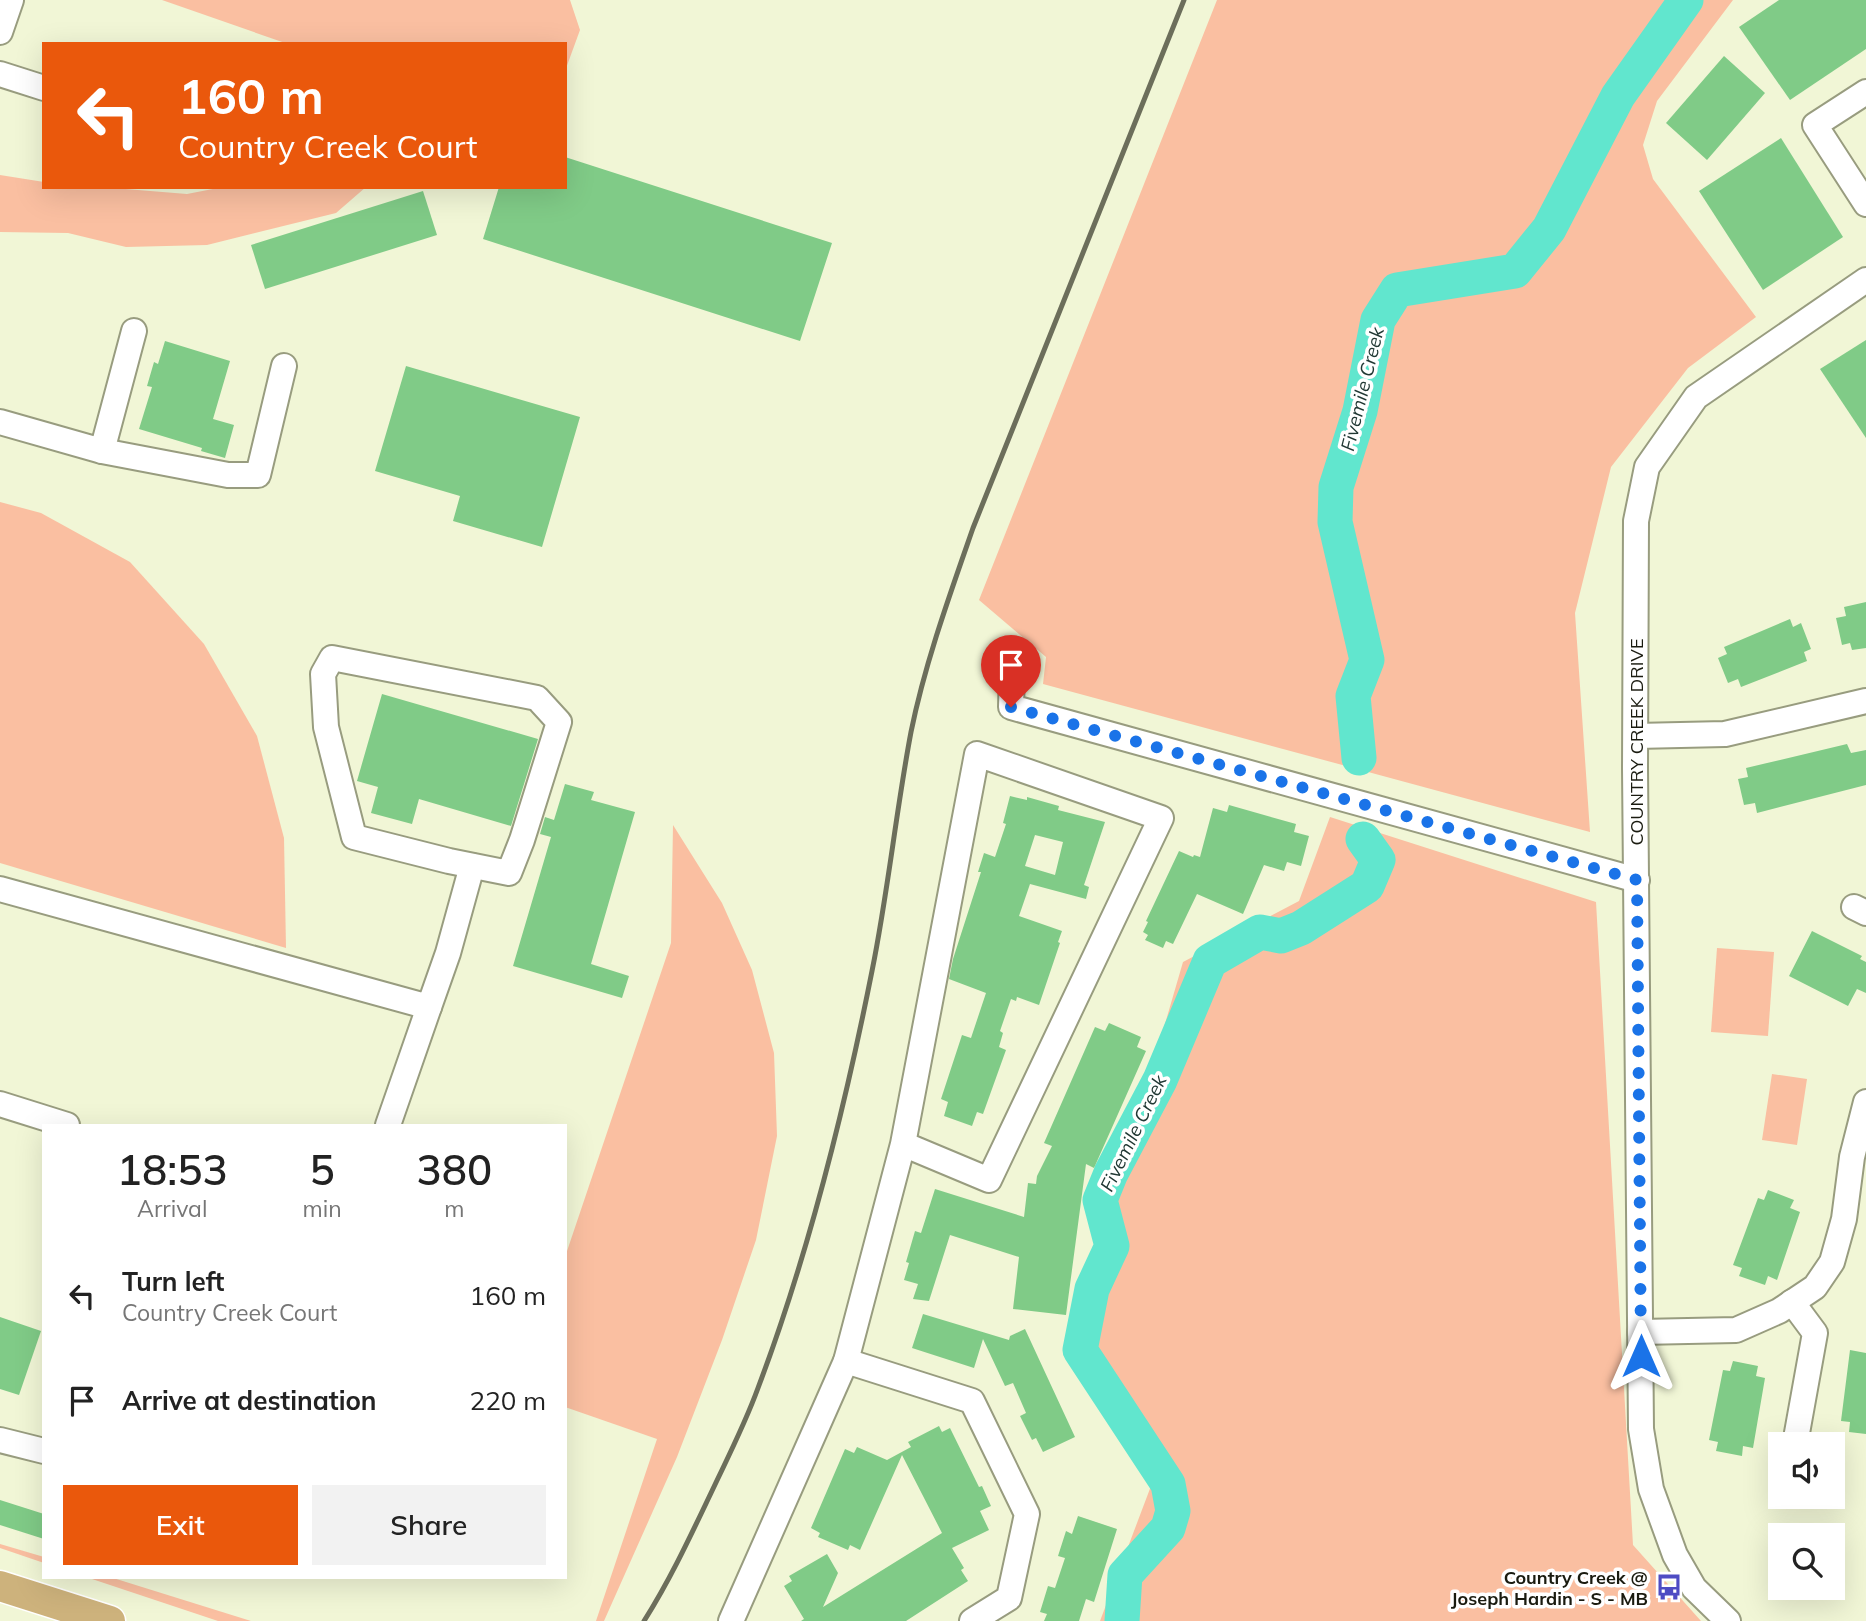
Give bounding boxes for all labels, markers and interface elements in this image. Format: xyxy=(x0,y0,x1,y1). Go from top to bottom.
text: 160 m xyxy=(178,65,324,126)
icon: left xyxy=(63,70,154,161)
text: Country Creek Court xyxy=(178,126,478,166)
water label: Fivemile Creek xyxy=(1335,323,1389,453)
pin xyxy=(981,635,1041,707)
street label: COUNTRY CREEK DRIVE xyxy=(1625,638,1648,846)
icon: arrive xyxy=(992,646,1030,684)
water label: Fivemile Creek xyxy=(1094,1070,1172,1195)
text: 18:53 xyxy=(117,1143,228,1196)
text: 5 xyxy=(309,1143,335,1196)
text: 380 xyxy=(417,1143,492,1196)
text: Arrival xyxy=(137,1194,207,1223)
text: min xyxy=(302,1194,342,1223)
text: m xyxy=(444,1194,464,1223)
text: Turn left xyxy=(122,1265,224,1298)
icon: left xyxy=(63,1277,101,1315)
text: 160 m xyxy=(470,1279,546,1312)
text: Country Creek Court xyxy=(122,1298,337,1327)
position arrow xyxy=(1604,1319,1678,1393)
icon: arrive xyxy=(63,1382,101,1420)
text: Arrive at destination xyxy=(122,1384,377,1417)
text: 220 m xyxy=(470,1384,546,1417)
map controls xyxy=(1768,1432,1845,1600)
button: sound xyxy=(1768,1432,1845,1509)
button: Exit xyxy=(63,1485,298,1565)
button: Share xyxy=(312,1485,546,1565)
button: search xyxy=(1768,1523,1845,1600)
place label: Country Creek @ Joseph Hardin - S - MB xyxy=(1451,1566,1648,1610)
bus stop icon: Country Creek @ Joseph Hardin - S - MB xyxy=(1654,1572,1684,1602)

